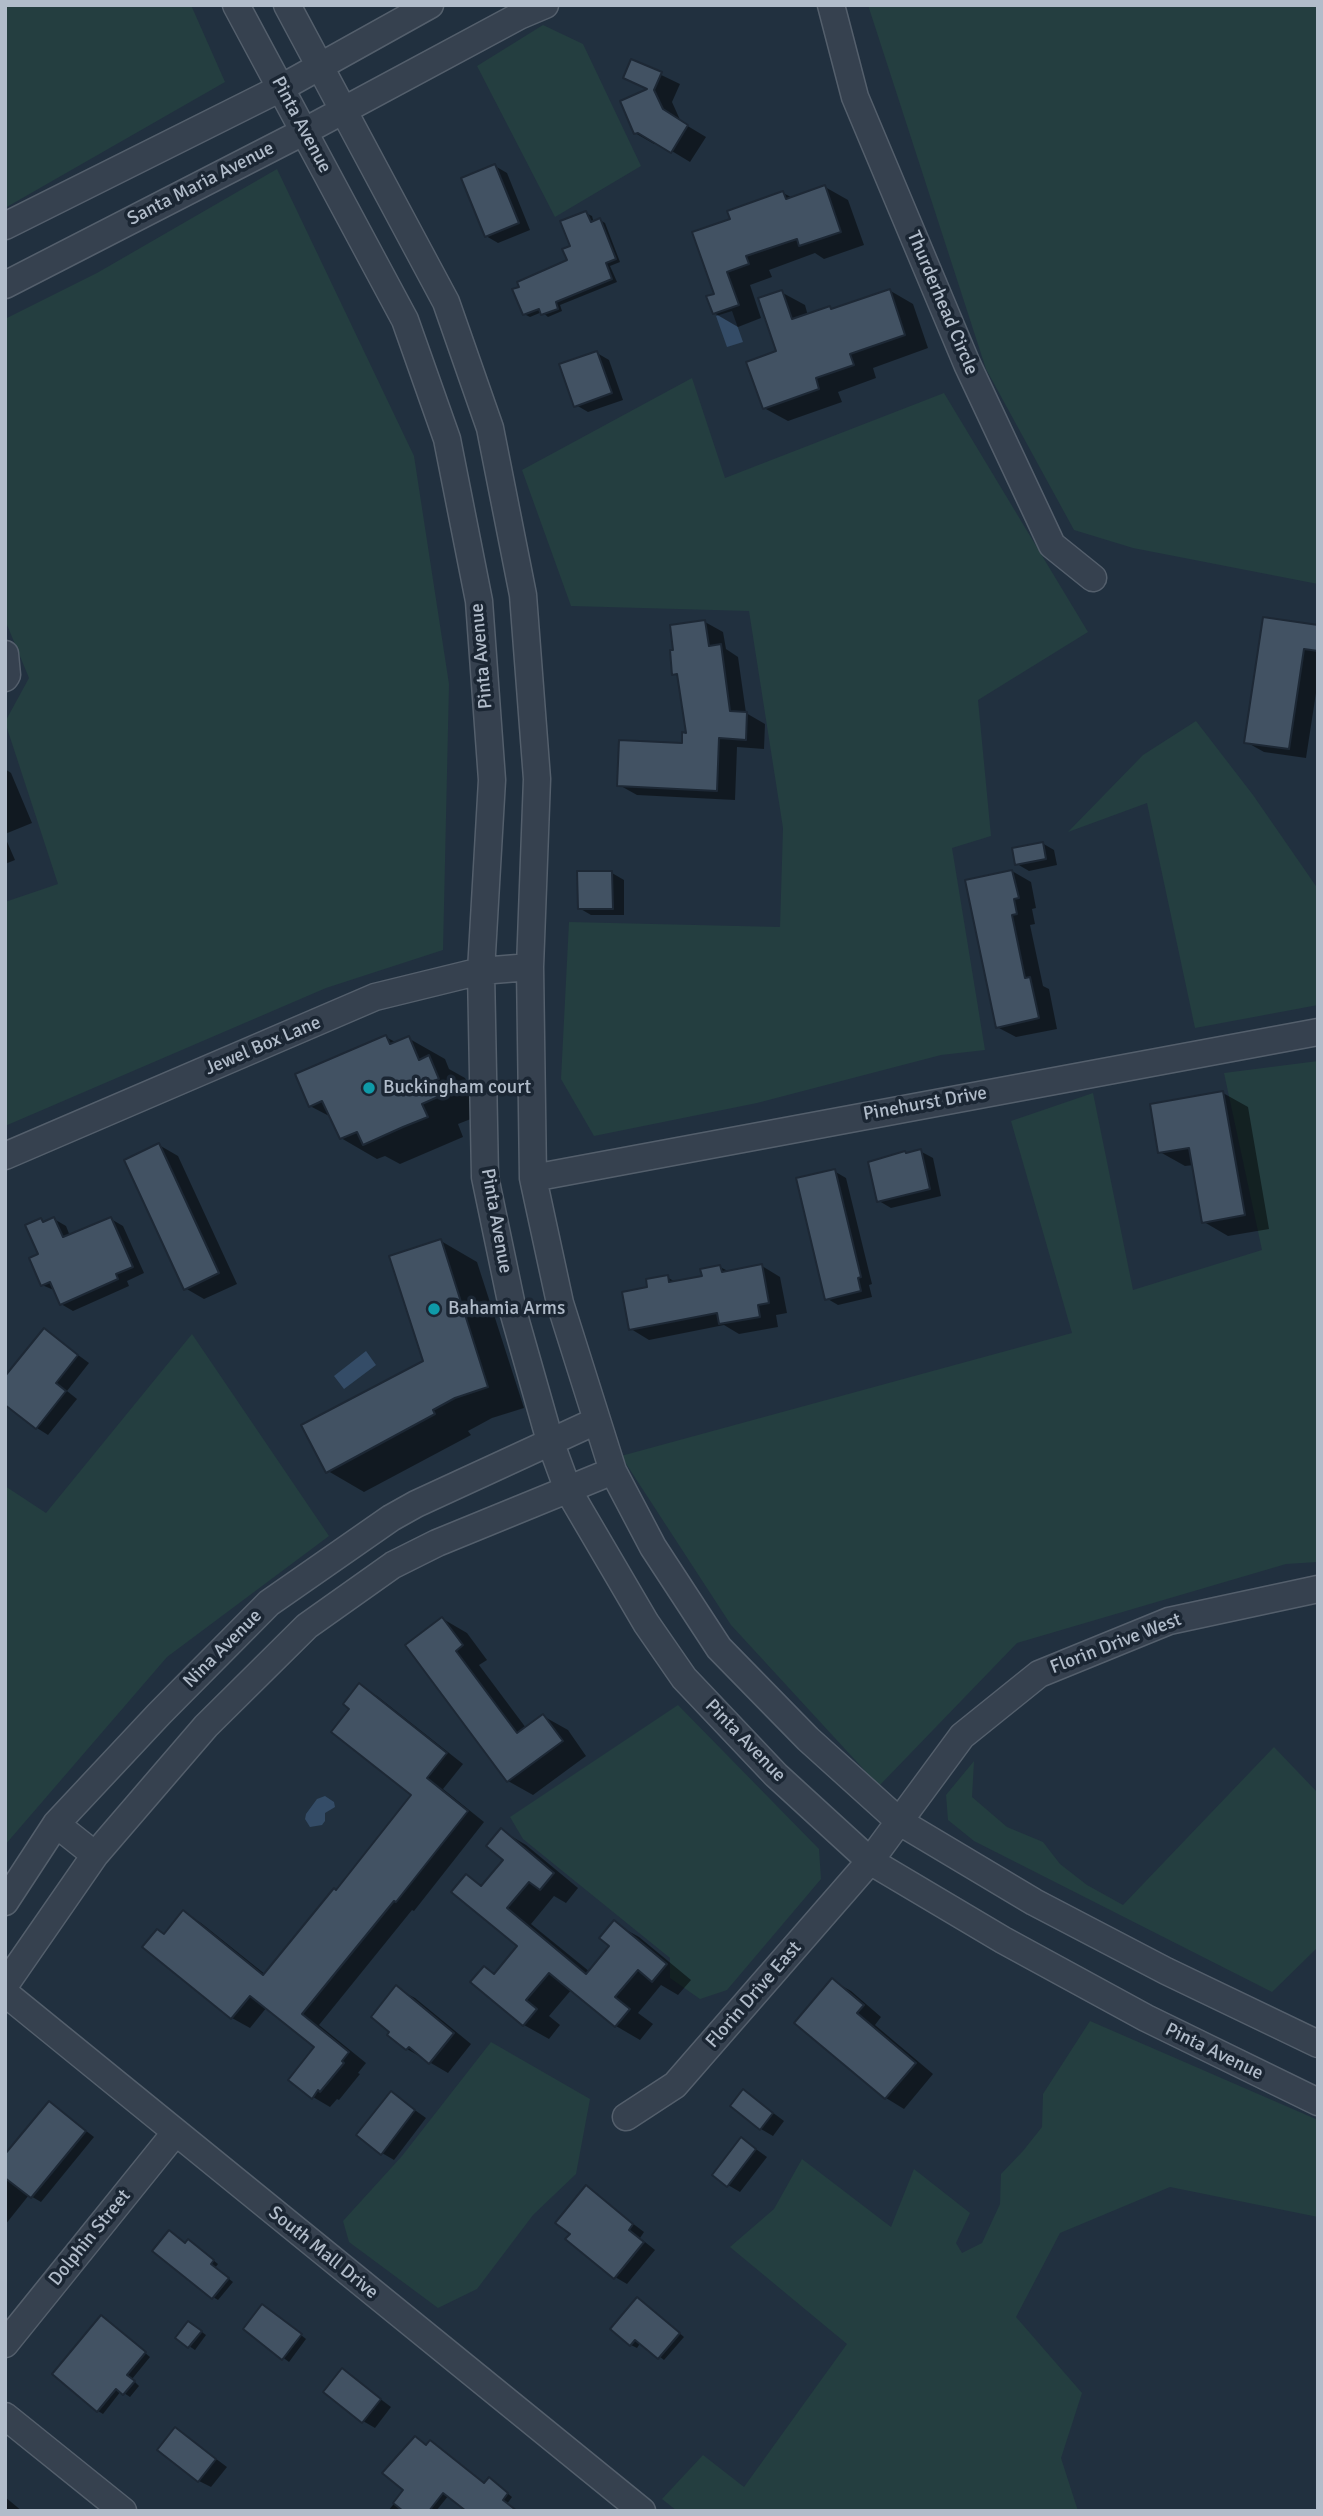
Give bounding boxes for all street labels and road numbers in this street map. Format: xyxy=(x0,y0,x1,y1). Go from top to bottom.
street label: Pinta Avenue xyxy=(266,73,336,177)
street label: Santa Maria Avenue xyxy=(124,137,278,231)
street label: Thurderhead Circle xyxy=(901,228,983,378)
street label: Pinta Avenue xyxy=(466,602,498,710)
street label: Jewel Box Lane xyxy=(202,1011,324,1081)
street label: Pinehurst Drive xyxy=(861,1082,989,1126)
street label: Pinta Avenue xyxy=(476,1167,516,1275)
street label: Nina Avenue xyxy=(179,1605,267,1693)
street label: Florin Drive West xyxy=(1047,1608,1185,1680)
street label: Pinta Avenue xyxy=(700,1695,790,1787)
street label: Florin Drive East xyxy=(701,1937,807,2053)
street label: Pinta Avenue xyxy=(1161,2018,1267,2086)
street label: Dolphin Street xyxy=(44,2185,136,2291)
street label: South Mall Drive xyxy=(264,2202,382,2304)

